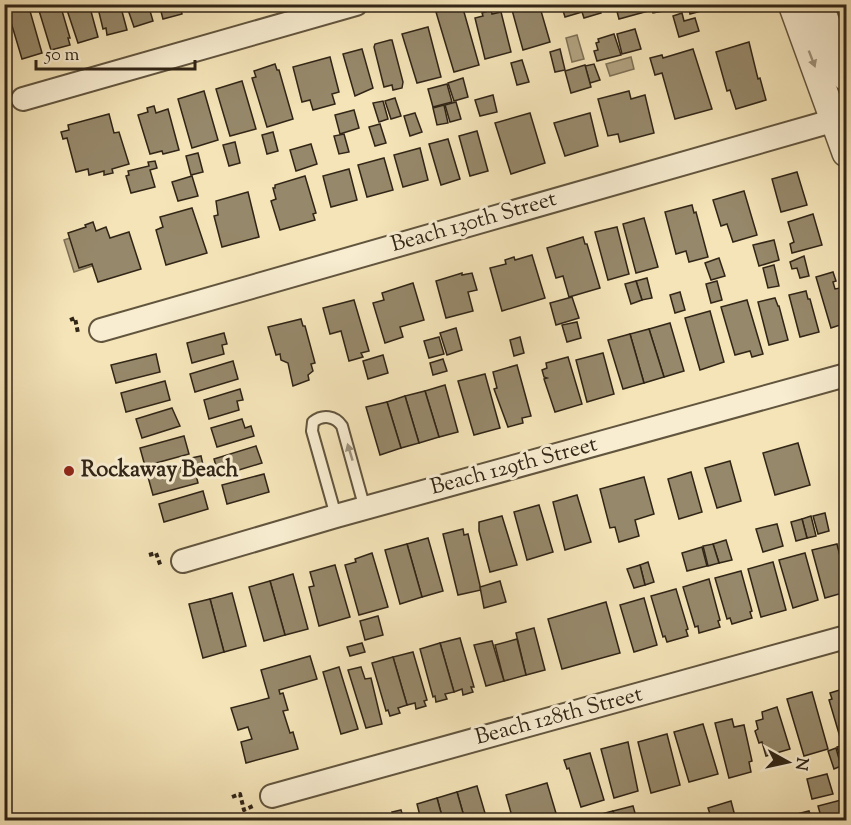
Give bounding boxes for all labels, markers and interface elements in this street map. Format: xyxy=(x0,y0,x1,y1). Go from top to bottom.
scale bar xyxy=(36,33,195,71)
text: 50 m xyxy=(44,43,80,69)
one-way arrow xyxy=(808,50,817,68)
street label: Beach 130th Street xyxy=(387,184,561,262)
street label: Beach 129th Street xyxy=(427,429,602,505)
one-way arrow xyxy=(345,443,354,461)
place label: Rockaway Beach xyxy=(81,455,239,487)
marker: Rockaway Beach xyxy=(62,464,76,478)
street label: Beach 128th Street xyxy=(472,679,647,755)
north arrow xyxy=(758,732,818,792)
text: N xyxy=(788,756,813,772)

